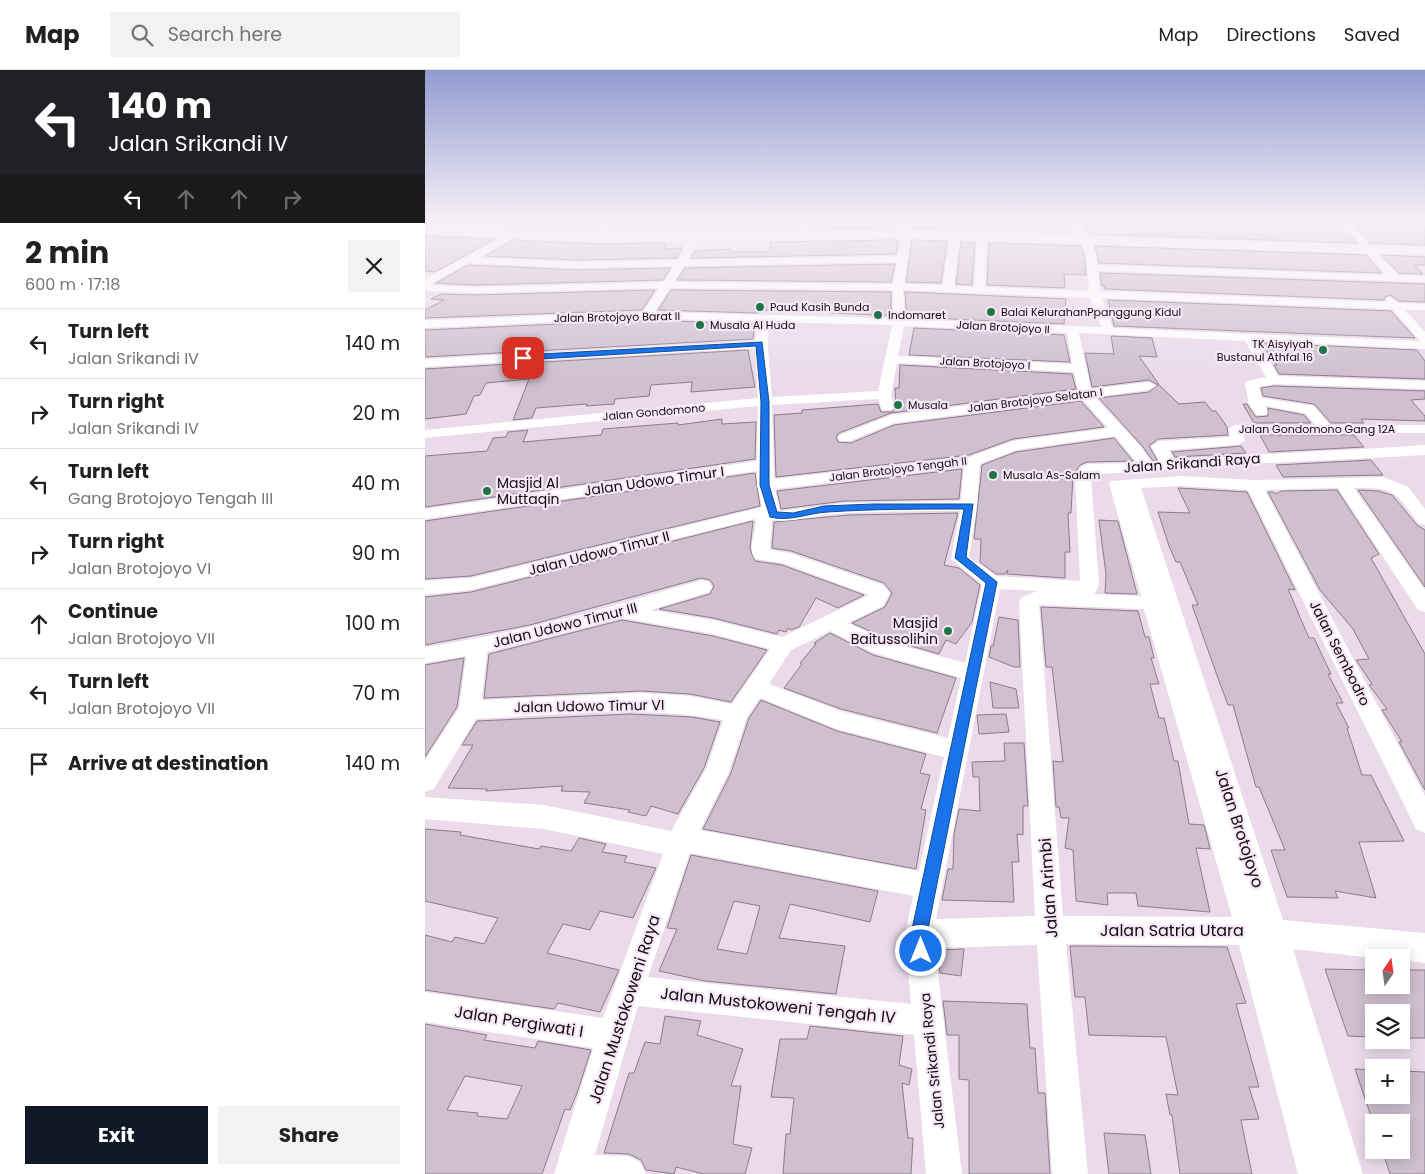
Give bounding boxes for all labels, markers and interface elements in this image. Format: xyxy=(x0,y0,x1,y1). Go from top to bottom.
search box xyxy=(110,12,460,57)
text: Map xyxy=(25,18,80,51)
icon: search xyxy=(128,21,156,49)
text: Search here xyxy=(168,21,282,48)
text: Map xyxy=(1159,22,1198,47)
text: Directions xyxy=(1226,22,1316,47)
text: Saved xyxy=(1344,22,1400,47)
text: 140 m xyxy=(108,81,212,130)
icon: left xyxy=(25,90,90,155)
text: Jalan Srikandi IV xyxy=(108,128,288,159)
icon: left xyxy=(119,185,147,213)
icon: ahead xyxy=(172,185,200,213)
icon: ahead xyxy=(225,185,253,213)
icon: right xyxy=(278,185,306,213)
text: 2 min xyxy=(25,231,109,274)
button: close xyxy=(348,240,400,292)
text: 600 m · 17:18 xyxy=(25,273,120,296)
place label: Paud Kasih Bunda xyxy=(770,299,869,315)
marker: Paud Kasih Bunda xyxy=(754,301,766,313)
place label: Balai KelurahanPpanggung Kidul xyxy=(1001,304,1181,320)
marker: Balai KelurahanPpanggung Kidul xyxy=(985,306,997,318)
place label: Indomaret xyxy=(888,307,946,323)
street label: Jalan Brotojoyo Barat II xyxy=(554,308,680,326)
marker: Indomaret xyxy=(872,309,884,321)
place label: Musala Al Huda xyxy=(710,317,795,333)
street label: Jalan Brotojoyo II xyxy=(956,317,1050,337)
text: Turn left xyxy=(68,318,149,345)
marker: Musala Al Huda xyxy=(694,319,706,331)
icon: left xyxy=(25,330,53,358)
text: 140 m xyxy=(345,330,400,357)
place label: TK Aisyiyah Bustanul Athfal 16 xyxy=(1217,336,1313,365)
pin xyxy=(502,337,544,379)
icon: arrive xyxy=(509,344,537,372)
marker: TK Aisyiyah Bustanul Athfal 16 xyxy=(1317,344,1329,356)
text: Jalan Srikandi IV xyxy=(68,347,199,370)
street label: Jalan Brotojoyo I xyxy=(939,353,1031,373)
street label: Jalan Brotojoyo Selatan I xyxy=(967,384,1103,416)
text: Turn right xyxy=(68,388,164,415)
place label: Musala xyxy=(908,397,948,413)
marker: Musala xyxy=(892,399,904,411)
icon: right xyxy=(25,400,53,428)
text: 20 m xyxy=(352,400,400,427)
street label: Jalan Gondomono xyxy=(602,400,706,424)
text: Jalan Srikandi IV xyxy=(68,417,199,440)
street label: Jalan Gondomono Gang 12A xyxy=(1239,421,1396,437)
street label: Jalan Srikandi Raya xyxy=(1123,448,1261,478)
street label: Jalan Brotojoyo Tengah II xyxy=(828,453,968,485)
text: Turn left xyxy=(68,458,149,485)
street label: Jalan Udowo Timur I xyxy=(583,461,725,501)
place label: Musala As-Salam xyxy=(1003,467,1100,483)
marker: Musala As-Salam xyxy=(987,469,999,481)
icon: left xyxy=(25,470,53,498)
text: 40 m xyxy=(351,470,400,497)
place label: Masjid Al Muttaqin xyxy=(497,473,560,509)
marker: Masjid Al Muttaqin xyxy=(481,485,493,497)
text: Gang Brotojoyo Tengah III xyxy=(68,487,273,510)
street label: Jalan Udowo Timur II xyxy=(526,526,672,580)
text: Turn right xyxy=(68,528,164,555)
icon: right xyxy=(25,540,53,568)
text: 90 m xyxy=(351,540,400,567)
text: Jalan Brotojoyo VI xyxy=(68,557,211,580)
street label: Jalan Udowo Timur III xyxy=(491,597,639,653)
street label: Jalan Sembodro xyxy=(1305,597,1375,709)
text: Continue xyxy=(68,598,158,625)
icon: ahead xyxy=(25,610,53,638)
text: 100 m xyxy=(345,610,400,637)
place label: Masjid Baitussolihin xyxy=(851,613,938,649)
marker: Masjid Baitussolihin xyxy=(942,625,954,637)
text: Jalan Brotojoyo VII xyxy=(68,627,215,650)
text: Turn left xyxy=(68,668,149,695)
icon: left xyxy=(25,680,53,708)
text: 70 m xyxy=(353,680,400,707)
street label: Jalan Udowo Timur VI xyxy=(513,695,665,717)
text: Jalan Brotojoyo VII xyxy=(68,697,215,720)
icon: arrive xyxy=(25,750,53,778)
text: Arrive at destination xyxy=(68,750,269,777)
text: 140 m xyxy=(345,750,400,777)
street label: Jalan Brotojoyo xyxy=(1209,766,1270,891)
street label: Jalan Arimbi xyxy=(1034,837,1063,939)
street label: Jalan Mustokoweni Raya xyxy=(583,912,666,1107)
street label: Jalan Satria Utara xyxy=(1100,919,1244,942)
position arrow xyxy=(894,924,946,976)
north arrow xyxy=(1365,949,1410,994)
map controls xyxy=(1365,949,1410,1159)
street label: Jalan Mustokoweni Tengah IV xyxy=(659,982,897,1029)
street label: Jalan Srikandi Raya xyxy=(915,992,949,1130)
street label: Jalan Pergiwati I xyxy=(453,1000,585,1043)
button: layers xyxy=(1365,1004,1410,1049)
button: + xyxy=(1365,1059,1410,1104)
button: Exit xyxy=(25,1106,208,1164)
button: Share xyxy=(218,1106,400,1164)
button: − xyxy=(1365,1114,1410,1159)

